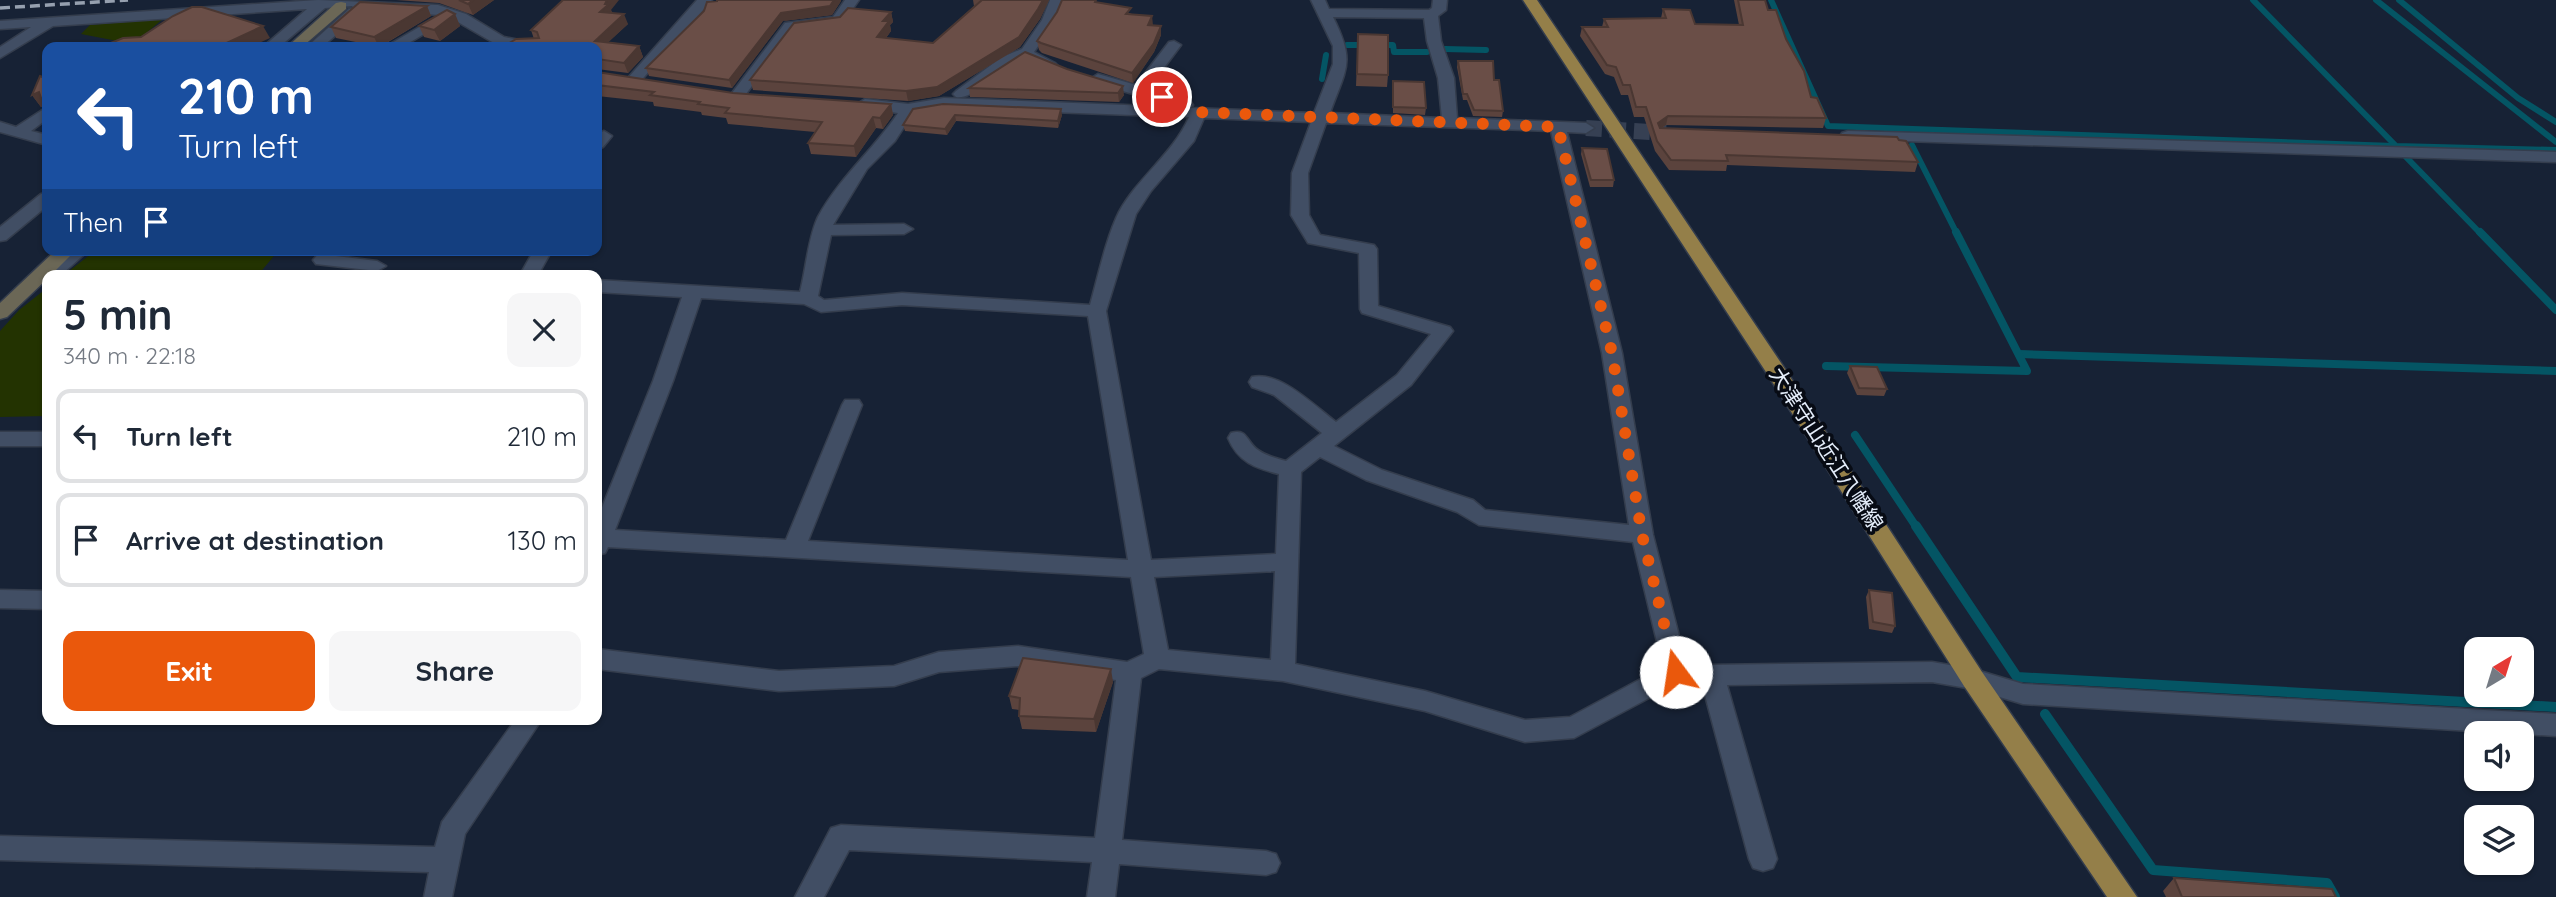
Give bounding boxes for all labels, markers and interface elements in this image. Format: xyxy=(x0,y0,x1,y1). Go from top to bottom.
text: 210 m xyxy=(178,65,314,126)
pin xyxy=(1132,67,1192,127)
icon: left xyxy=(63,70,154,161)
icon: arrive xyxy=(1143,78,1181,116)
text: Turn left xyxy=(178,126,299,166)
icon: arrive xyxy=(137,203,175,241)
text: Then xyxy=(63,206,123,239)
text: 5 min xyxy=(63,288,173,341)
button: close xyxy=(507,293,581,367)
text: 340 m · 22:18 xyxy=(63,341,196,370)
street label: 大津守山近江八幡線 xyxy=(1764,362,1889,535)
icon: left xyxy=(67,417,105,455)
text: Turn left xyxy=(126,420,233,453)
text: 210 m xyxy=(507,420,577,453)
icon: arrive xyxy=(67,521,105,559)
text: Arrive at destination xyxy=(126,524,384,557)
text: 130 m xyxy=(507,524,577,557)
button: Exit xyxy=(63,631,315,711)
button: Share xyxy=(329,631,581,711)
position arrow xyxy=(1639,635,1713,709)
north arrow xyxy=(2464,637,2534,707)
map controls xyxy=(2464,637,2534,875)
button: sound xyxy=(2464,721,2534,791)
button: layers xyxy=(2464,805,2534,875)

